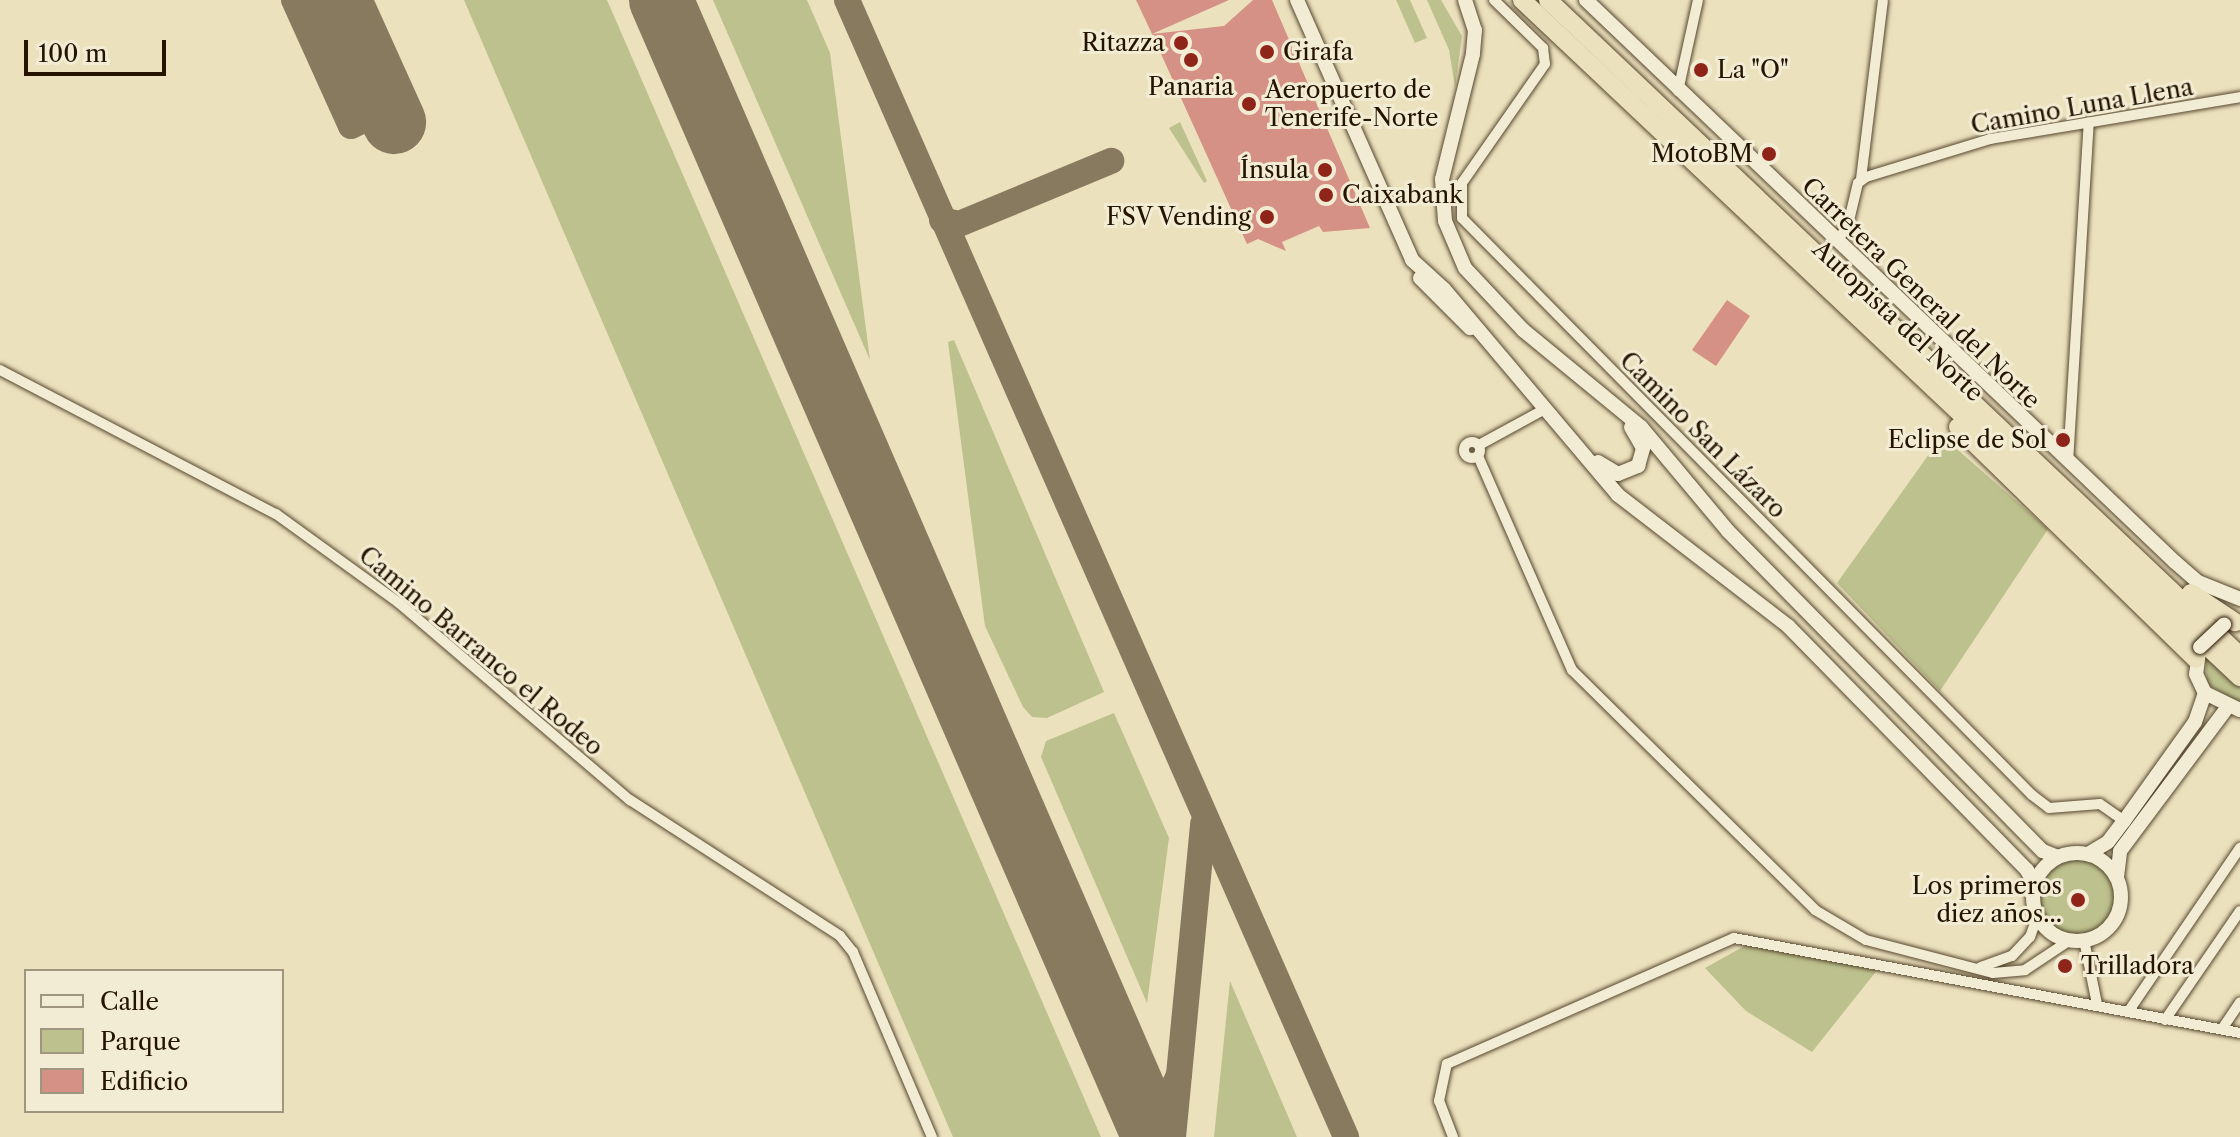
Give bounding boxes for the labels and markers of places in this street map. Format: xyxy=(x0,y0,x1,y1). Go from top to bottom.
place label: Ritazza xyxy=(1082,29,1165,57)
marker: Ritazza xyxy=(1172,34,1190,52)
place label: Girafa xyxy=(1283,38,1354,66)
marker: Girafa xyxy=(1258,43,1276,61)
marker: Panaria xyxy=(1182,51,1200,69)
place label: La "O" xyxy=(1717,56,1789,84)
marker: La "O" xyxy=(1692,61,1710,79)
place label: Panaria xyxy=(1148,73,1234,101)
place label: Aeropuerto de Tenerife-Norte xyxy=(1265,76,1438,132)
marker: Aeropuerto de Tenerife-Norte xyxy=(1240,95,1258,113)
place label: MotoBM xyxy=(1651,140,1753,168)
marker: MotoBM xyxy=(1760,145,1778,163)
place label: Ínsula xyxy=(1240,156,1309,184)
marker: Ínsula xyxy=(1316,161,1334,179)
place label: Caixabank xyxy=(1342,181,1463,209)
marker: Caixabank xyxy=(1317,186,1335,204)
place label: FSV Vending xyxy=(1104,203,1251,231)
marker: FSV Vending xyxy=(1258,208,1276,226)
place label: Eclipse de Sol xyxy=(1888,426,2047,454)
marker: Eclipse de Sol xyxy=(2054,431,2072,449)
place label: Los primeros diez años... xyxy=(1912,872,2062,928)
marker: Los primeros diez años... xyxy=(2069,891,2087,909)
place label: Trilladora xyxy=(2081,952,2194,980)
marker: Trilladora xyxy=(2056,957,2074,975)

